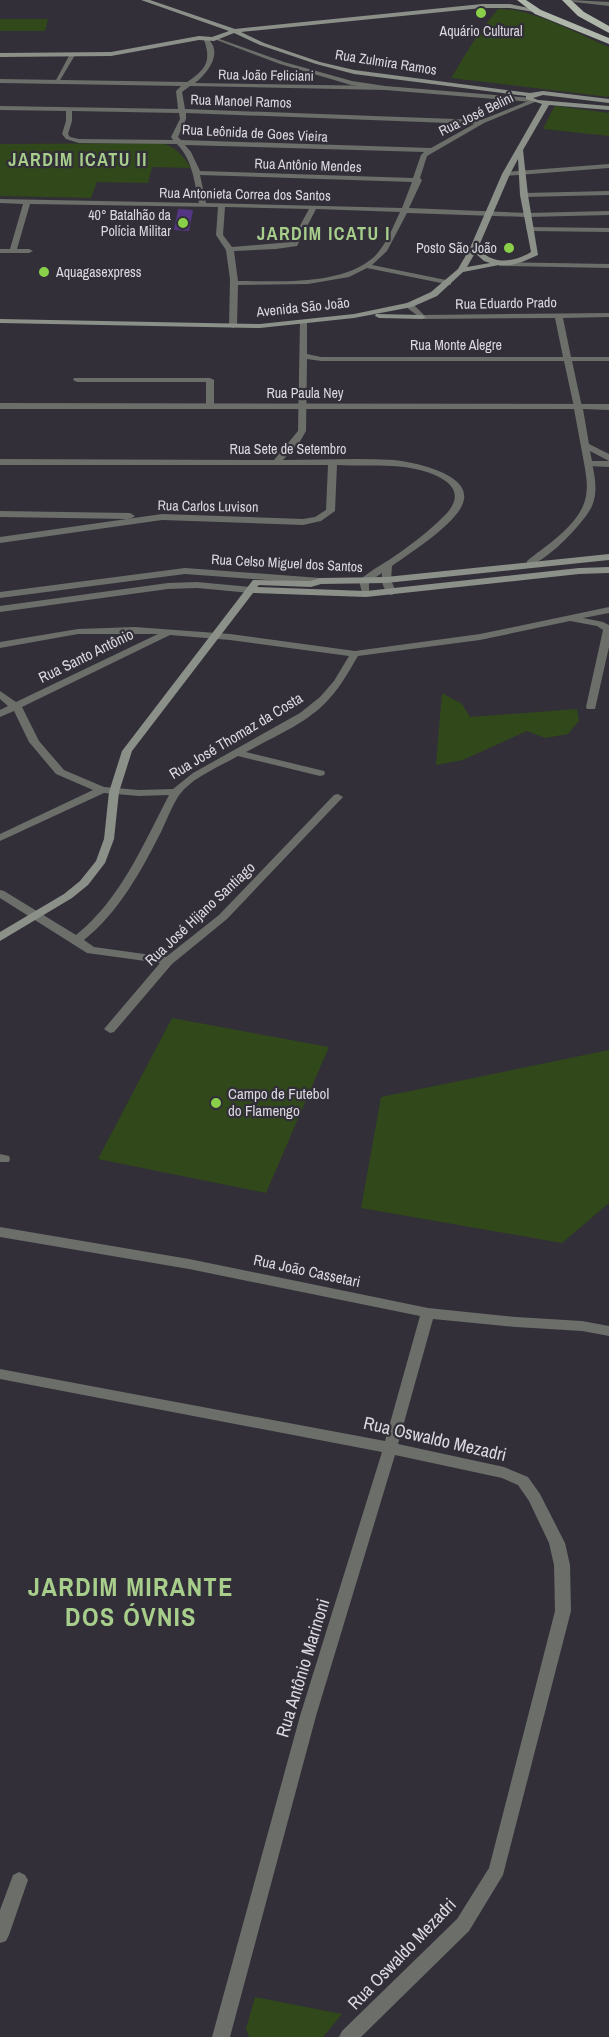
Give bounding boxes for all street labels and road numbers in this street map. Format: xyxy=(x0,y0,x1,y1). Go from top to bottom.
street label: Rua Zulmira Ramos xyxy=(334,45,438,79)
street label: Rua João Feliciani xyxy=(218,65,314,85)
street label: Rua José Belini xyxy=(436,88,516,140)
street label: Rua Manoel Ramos xyxy=(190,90,292,112)
street label: Rua Leônida de Goes Vieira xyxy=(182,120,329,146)
street label: Rua Antônio Mendes xyxy=(254,154,362,176)
street label: Rua Antonieta Correa dos Santos xyxy=(159,184,331,205)
street label: Avenida São João xyxy=(255,293,351,321)
street label: Rua Eduardo Prado xyxy=(455,293,557,313)
street label: Rua Monte Alegre xyxy=(410,336,502,354)
street label: Rua Paula Ney xyxy=(266,384,344,402)
street label: Rua Sete de Setembro xyxy=(230,440,346,458)
street label: Rua Carlos Luvison xyxy=(157,496,259,516)
street label: Rua Celso Miguel dos Santos xyxy=(211,550,364,576)
street label: Rua Santo Antônio xyxy=(35,623,137,688)
street label: Rua José Thomaz da Costa xyxy=(165,687,307,784)
street label: Rua José Hijano Santiago xyxy=(140,857,259,970)
street label: Rua João Cassetari xyxy=(252,1249,362,1292)
street label: Rua Oswaldo Mezadri xyxy=(361,1410,509,1467)
street label: Rua Antônio Marinoni xyxy=(270,1596,335,1740)
street label: Rua Oswaldo Mezadri xyxy=(342,1892,461,2015)

